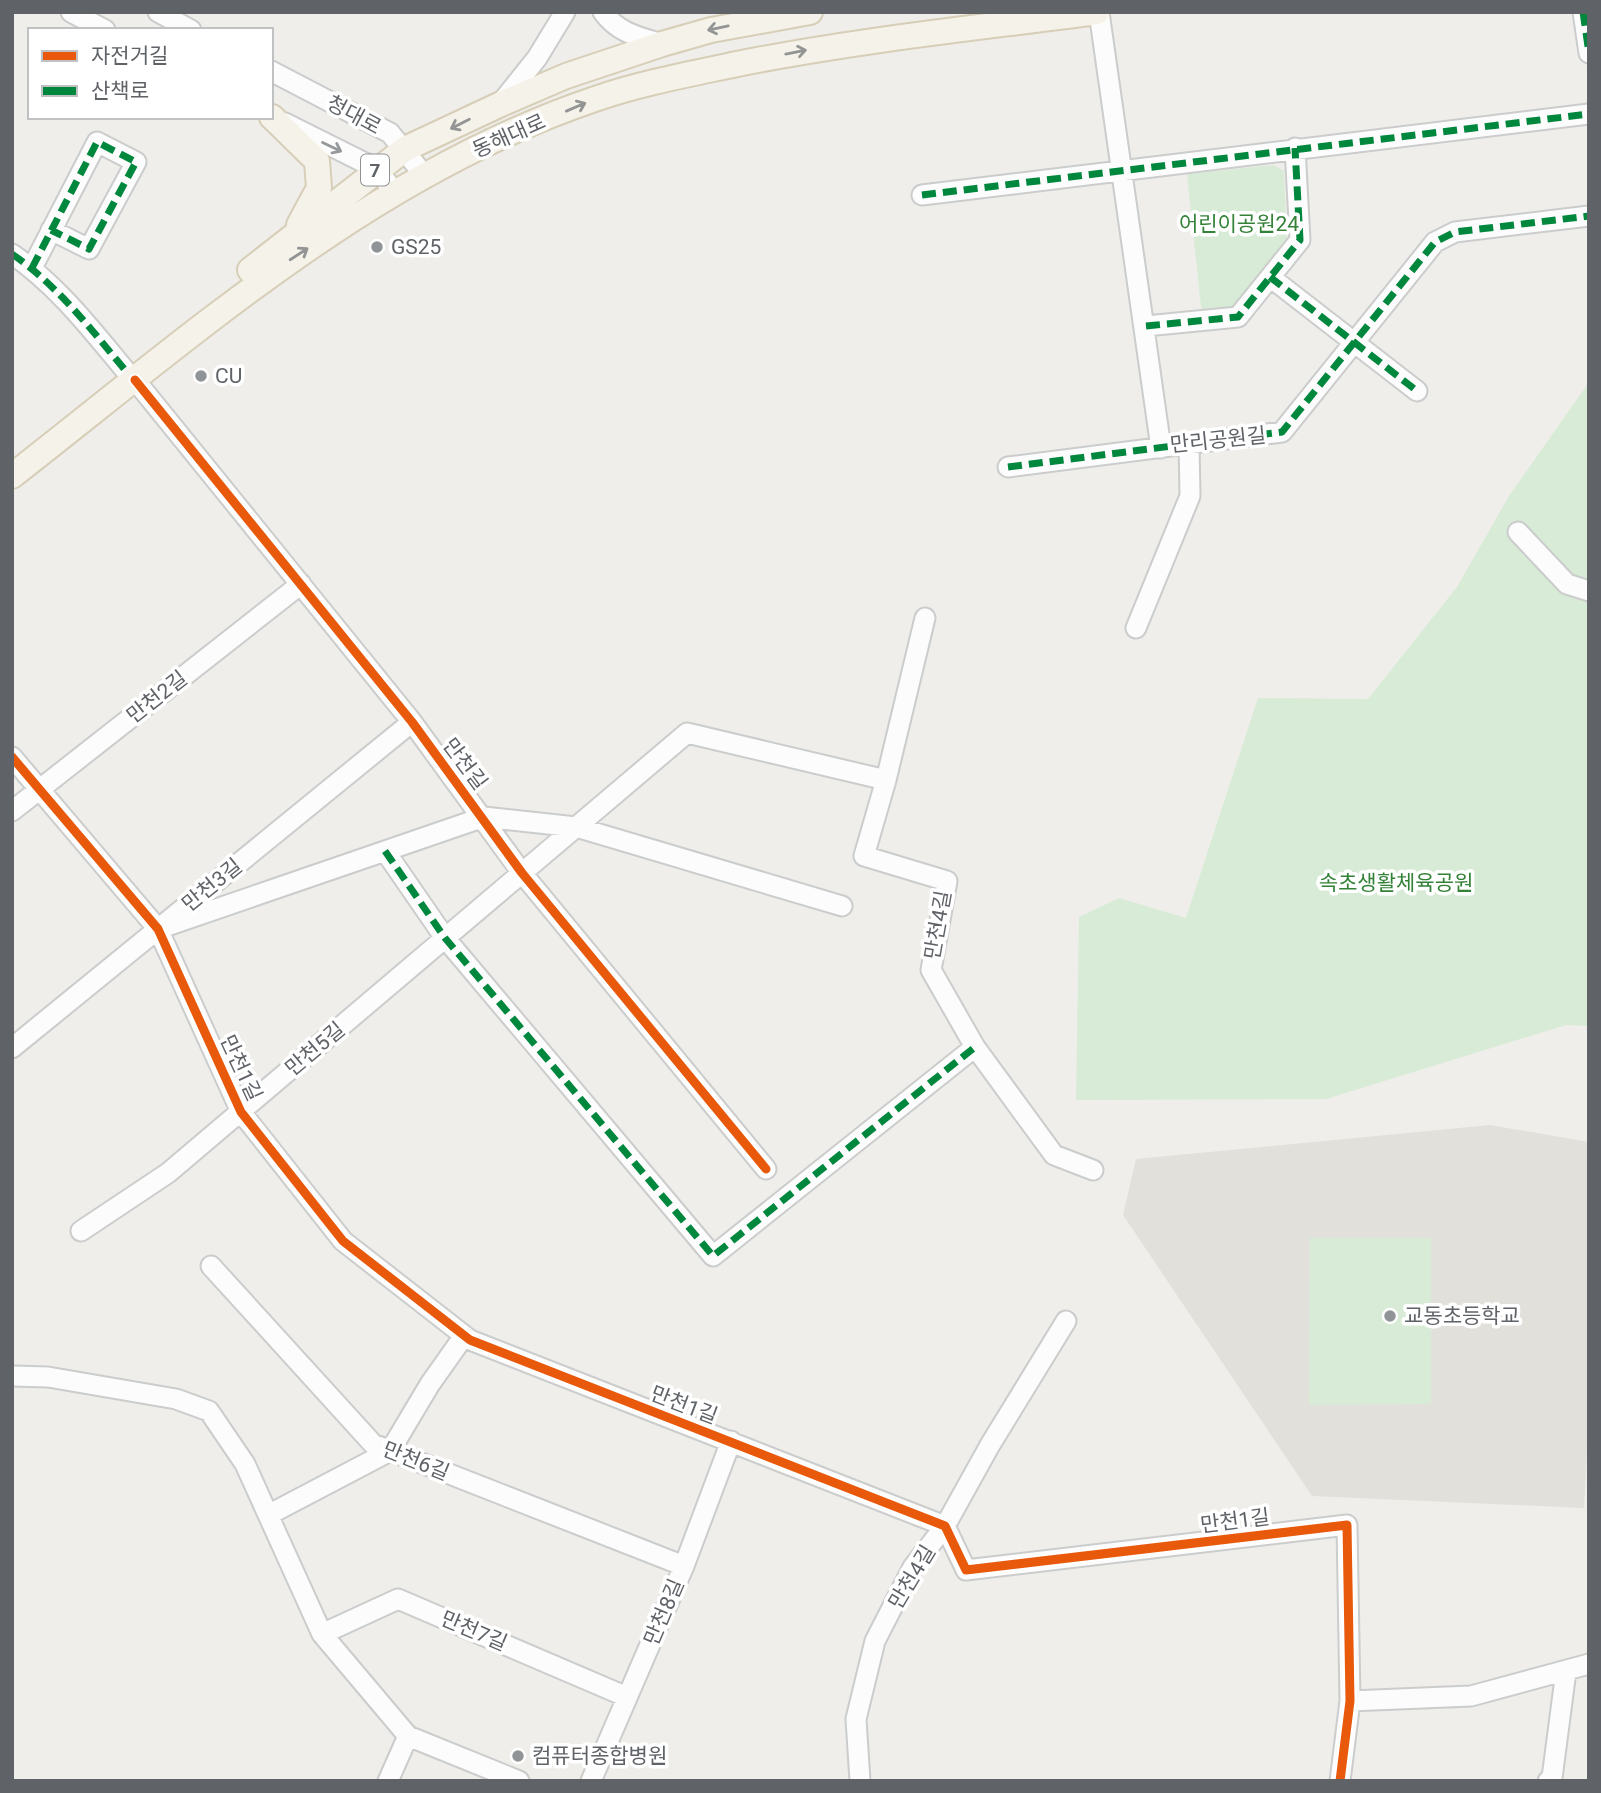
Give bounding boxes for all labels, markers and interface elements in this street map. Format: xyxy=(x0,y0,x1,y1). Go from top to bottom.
one-way arrow xyxy=(707,22,730,36)
legend xyxy=(28,28,273,119)
text: 자전거길 xyxy=(91,44,168,68)
one-way arrow xyxy=(784,45,807,59)
text: 산책로 xyxy=(91,79,149,103)
street label: 청대로 xyxy=(323,91,385,139)
one-way arrow xyxy=(564,100,586,113)
street label: 동해대로 xyxy=(469,109,549,163)
one-way arrow xyxy=(450,118,471,132)
one-way arrow xyxy=(321,141,342,154)
road number: 7 xyxy=(361,154,389,186)
park label: 어린이공원24 xyxy=(1179,212,1299,236)
place label: GS25 xyxy=(391,235,441,259)
marker: GS25 xyxy=(369,239,385,255)
one-way arrow xyxy=(289,247,308,262)
place label: CU xyxy=(215,364,242,388)
marker: CU xyxy=(193,368,209,384)
street label: 만리공원길 xyxy=(1169,423,1267,457)
street label: 만천2길 xyxy=(122,666,192,728)
street label: 만천길 xyxy=(438,734,492,794)
street label: 만천3길 xyxy=(177,854,247,916)
park label: 속초생활체육공원 xyxy=(1319,871,1473,895)
street label: 만천4길 xyxy=(920,889,956,961)
street label: 만천5길 xyxy=(281,1017,349,1081)
street label: 만천1길 xyxy=(215,1031,267,1105)
place label: 교동초등학교 xyxy=(1404,1304,1520,1328)
marker: 교동초등학교 xyxy=(1382,1308,1398,1324)
street label: 만천1길 xyxy=(647,1381,721,1429)
street label: 만천6길 xyxy=(379,1437,453,1485)
street label: 만천1길 xyxy=(1199,1505,1271,1537)
street label: 만천4길 xyxy=(884,1541,940,1613)
street label: 만천8길 xyxy=(639,1575,689,1649)
street label: 만천7길 xyxy=(437,1606,511,1656)
place label: 컴퓨터종합병원 xyxy=(532,1744,667,1768)
marker: 컴퓨터종합병원 xyxy=(510,1748,526,1764)

